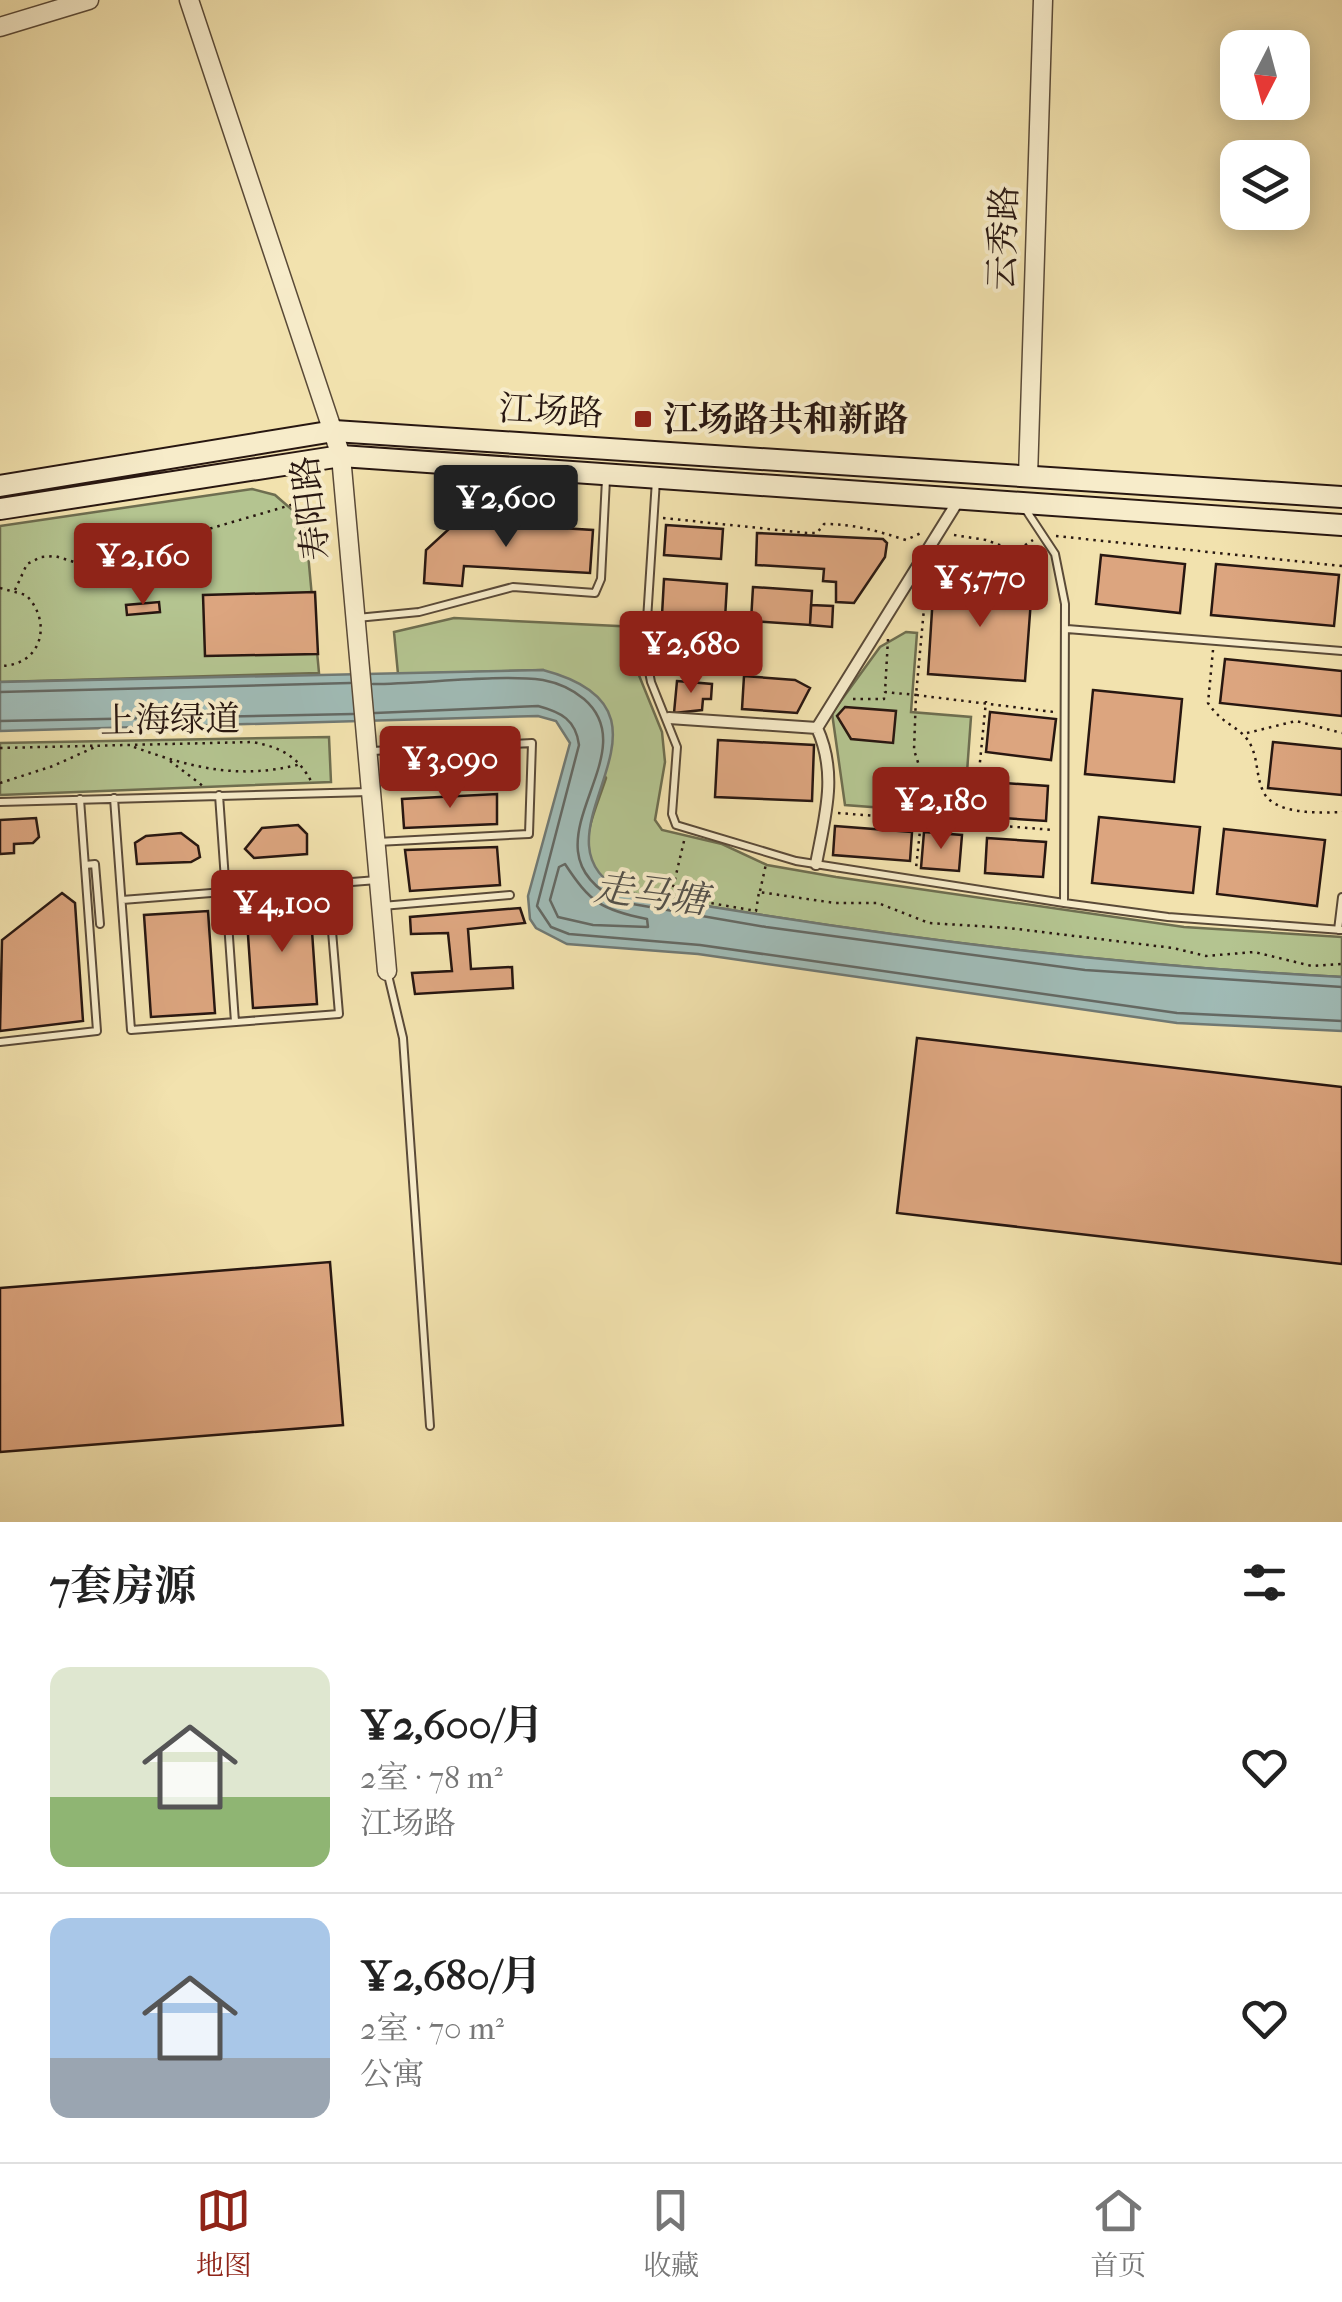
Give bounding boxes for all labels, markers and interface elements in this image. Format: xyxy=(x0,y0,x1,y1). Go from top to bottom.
north arrow xyxy=(1220,30,1310,120)
map controls xyxy=(1220,30,1310,230)
button: layers xyxy=(1220,140,1310,230)
street label: 云秀路 xyxy=(981,185,1025,291)
street label: 江场路 xyxy=(497,388,605,434)
place label: 江场路共和新路 xyxy=(663,399,908,440)
marker: 江场路共和新路 xyxy=(632,408,654,430)
street label: 寿阳路 xyxy=(284,453,338,563)
pin: ¥2,600 xyxy=(425,465,587,550)
text: ¥2,600 xyxy=(456,479,556,516)
pin: ¥2,160 xyxy=(62,523,224,608)
text: ¥2,160 xyxy=(96,537,190,574)
pin: ¥5,770 xyxy=(899,545,1061,630)
text: ¥5,770 xyxy=(934,559,1026,596)
pin: ¥2,680 xyxy=(610,611,772,696)
text: ¥2,680 xyxy=(642,625,740,662)
street label: 上海绿道 xyxy=(100,698,240,742)
pin: ¥3,090 xyxy=(369,726,531,811)
text: ¥3,090 xyxy=(402,740,498,777)
pin: ¥2,180 xyxy=(860,767,1022,852)
text: ¥2,180 xyxy=(894,781,988,818)
water label: 走马塘 xyxy=(592,865,716,924)
pin: ¥4,100 xyxy=(201,870,363,955)
text: ¥4,100 xyxy=(233,884,331,921)
icon: filters xyxy=(1237,1555,1292,1610)
text: 7套房源 xyxy=(50,1562,196,1611)
text: ¥2,600/月 xyxy=(360,1701,544,1750)
icon: home xyxy=(130,1707,250,1827)
icon: heart xyxy=(1237,1740,1292,1795)
text: 2室 · 78 m² xyxy=(360,1759,503,1796)
text: 江场路 xyxy=(360,1805,456,1842)
text: ¥2,680/月 xyxy=(360,1952,542,2001)
icon: home xyxy=(130,1958,250,2078)
icon: heart xyxy=(1237,1991,1292,2046)
text: 2室 · 70 m² xyxy=(360,2010,504,2047)
text: 公寓 xyxy=(360,2056,424,2093)
tab: 地图 xyxy=(196,2183,252,2283)
tab: 收藏 xyxy=(643,2183,699,2283)
tab: 首页 xyxy=(1090,2183,1146,2283)

